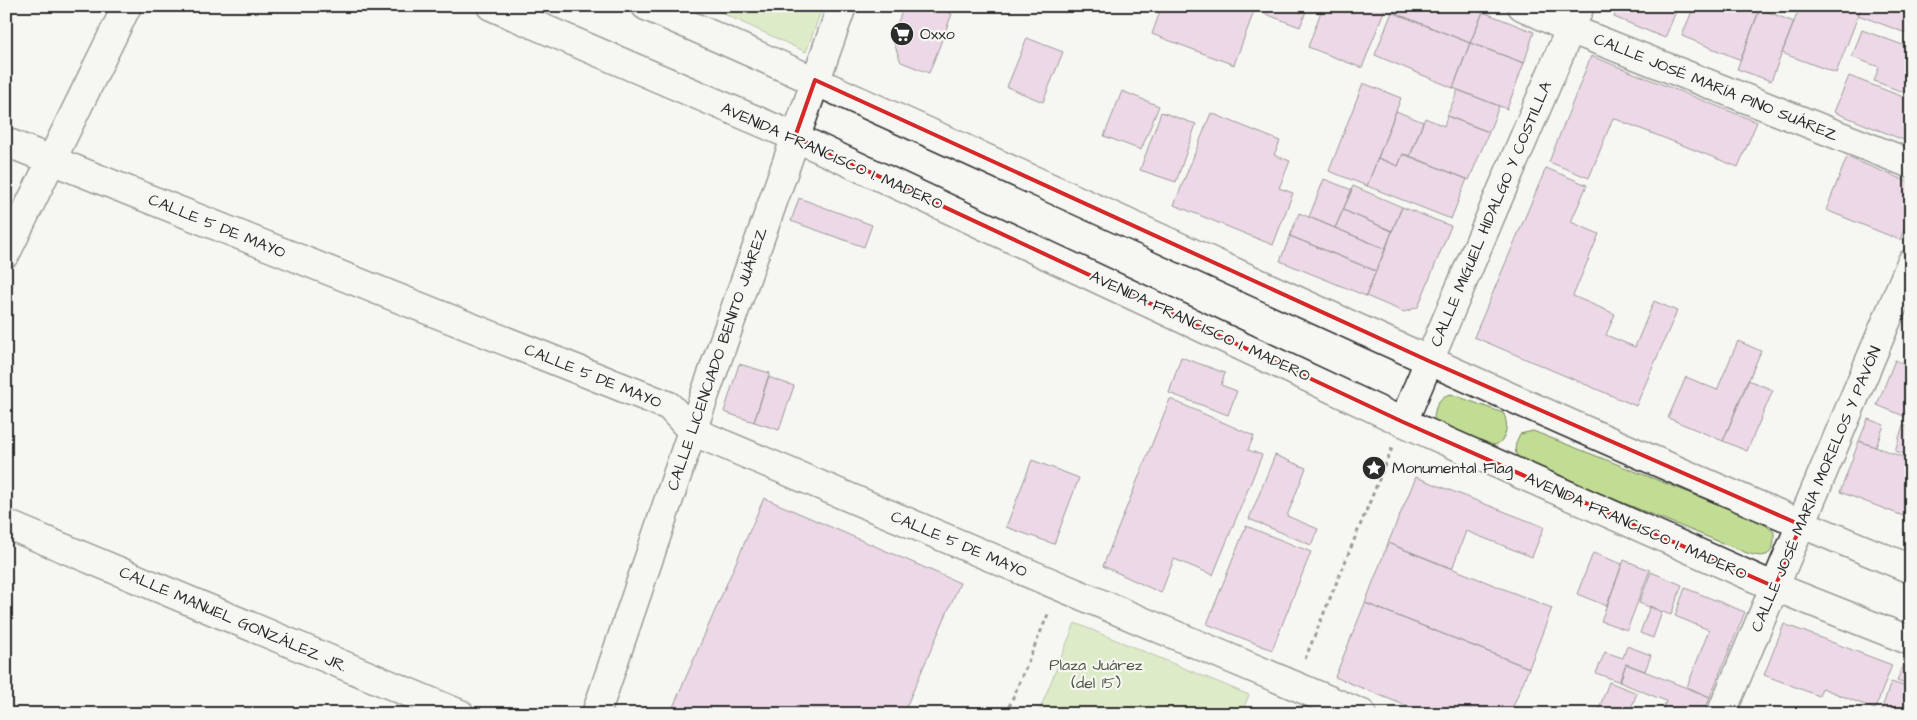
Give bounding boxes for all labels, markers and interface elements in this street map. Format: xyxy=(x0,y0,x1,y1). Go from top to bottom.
supermarket icon: Oxxo xyxy=(889,21,915,47)
place label: Oxxo xyxy=(920,23,955,45)
street label: CALLE JOSÉ MARÍA PINO SUÁREZ xyxy=(1591,28,1842,146)
street label: CALLE MIGUEL HIDALGO Y COSTILLA xyxy=(1425,78,1557,350)
street label: AVENIDA FRANCISCO I. MADERO xyxy=(717,97,947,215)
street label: CALLE 5 DE MAYO xyxy=(145,188,289,264)
street label: CALLE LICENCIADO BENITO JUÁREZ xyxy=(662,224,773,494)
street label: AVENIDA FRANCISCO I. MADERO xyxy=(1086,265,1314,387)
street label: CALLE 5 DE MAYO xyxy=(521,338,665,414)
street label: CALLE JOSÉ MARÍA MORELOS Y PAVÓN xyxy=(1746,343,1886,635)
place icon: Monumental Flag xyxy=(1361,455,1387,481)
place label: Monumental Flag xyxy=(1392,457,1513,480)
street label: AVENIDA FRANCISCO I. MADERO xyxy=(1521,467,1751,585)
street label: CALLE 5 DE MAYO xyxy=(887,505,1031,583)
street label: CALLE MANUEL GONZÁLEZ JR. xyxy=(116,561,350,677)
park label: Plaza Juárez (del 15) xyxy=(1049,654,1143,694)

